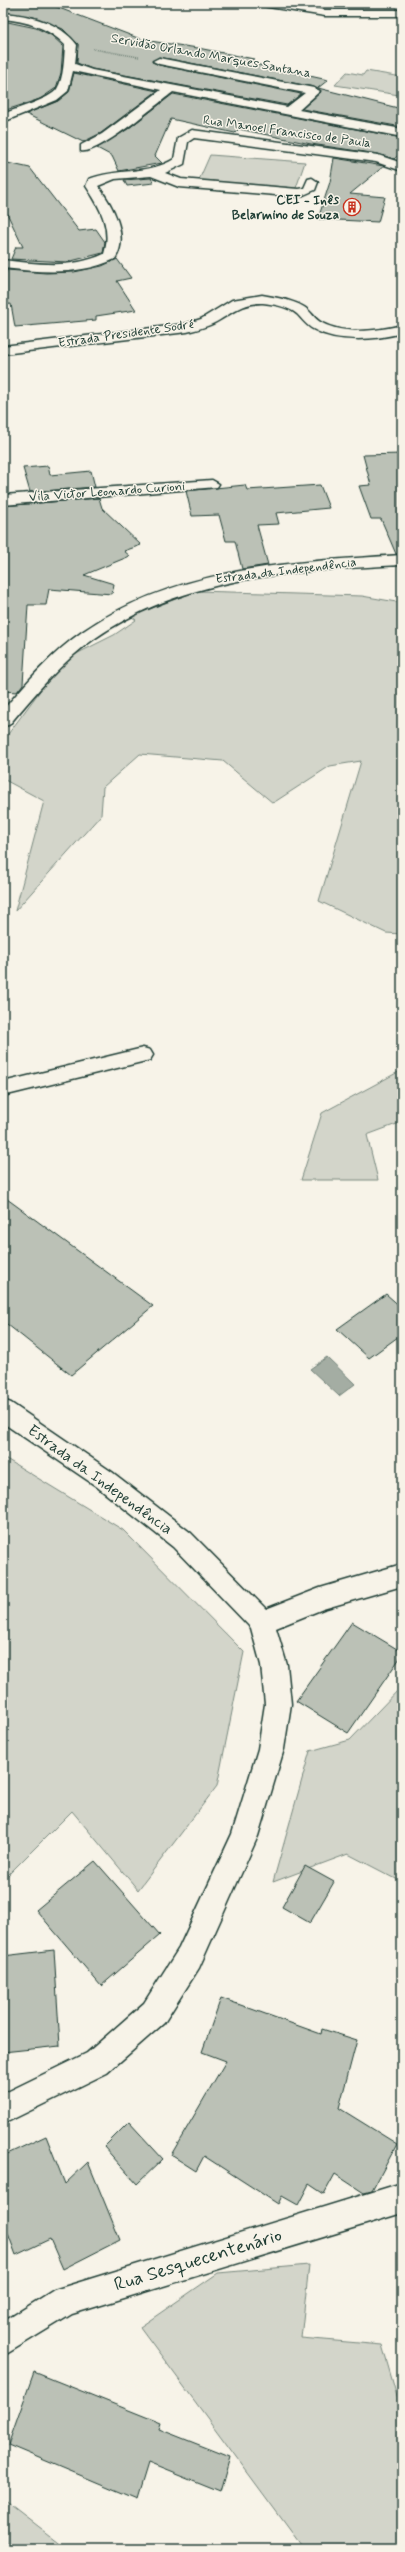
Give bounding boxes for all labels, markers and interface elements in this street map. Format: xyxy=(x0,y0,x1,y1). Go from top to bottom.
street label: Servidão Orlando Marques Santana xyxy=(110,30,313,82)
street label: Rua Manoel Francisco de Paula xyxy=(202,112,372,152)
place label: CEI - Inês Belarmino de Souza xyxy=(232,192,339,224)
building icon: CEI - Inês Belarmino de Souza xyxy=(342,197,362,217)
street label: Estrada Presidente Sodré xyxy=(57,316,195,352)
street label: Vila Victor Leonardo Curioni xyxy=(28,478,186,506)
street label: Estrada da Independência xyxy=(215,554,357,588)
street label: Estrada da Independência xyxy=(23,1420,177,1540)
street label: Rua Sesquecentenário xyxy=(111,2223,285,2297)

